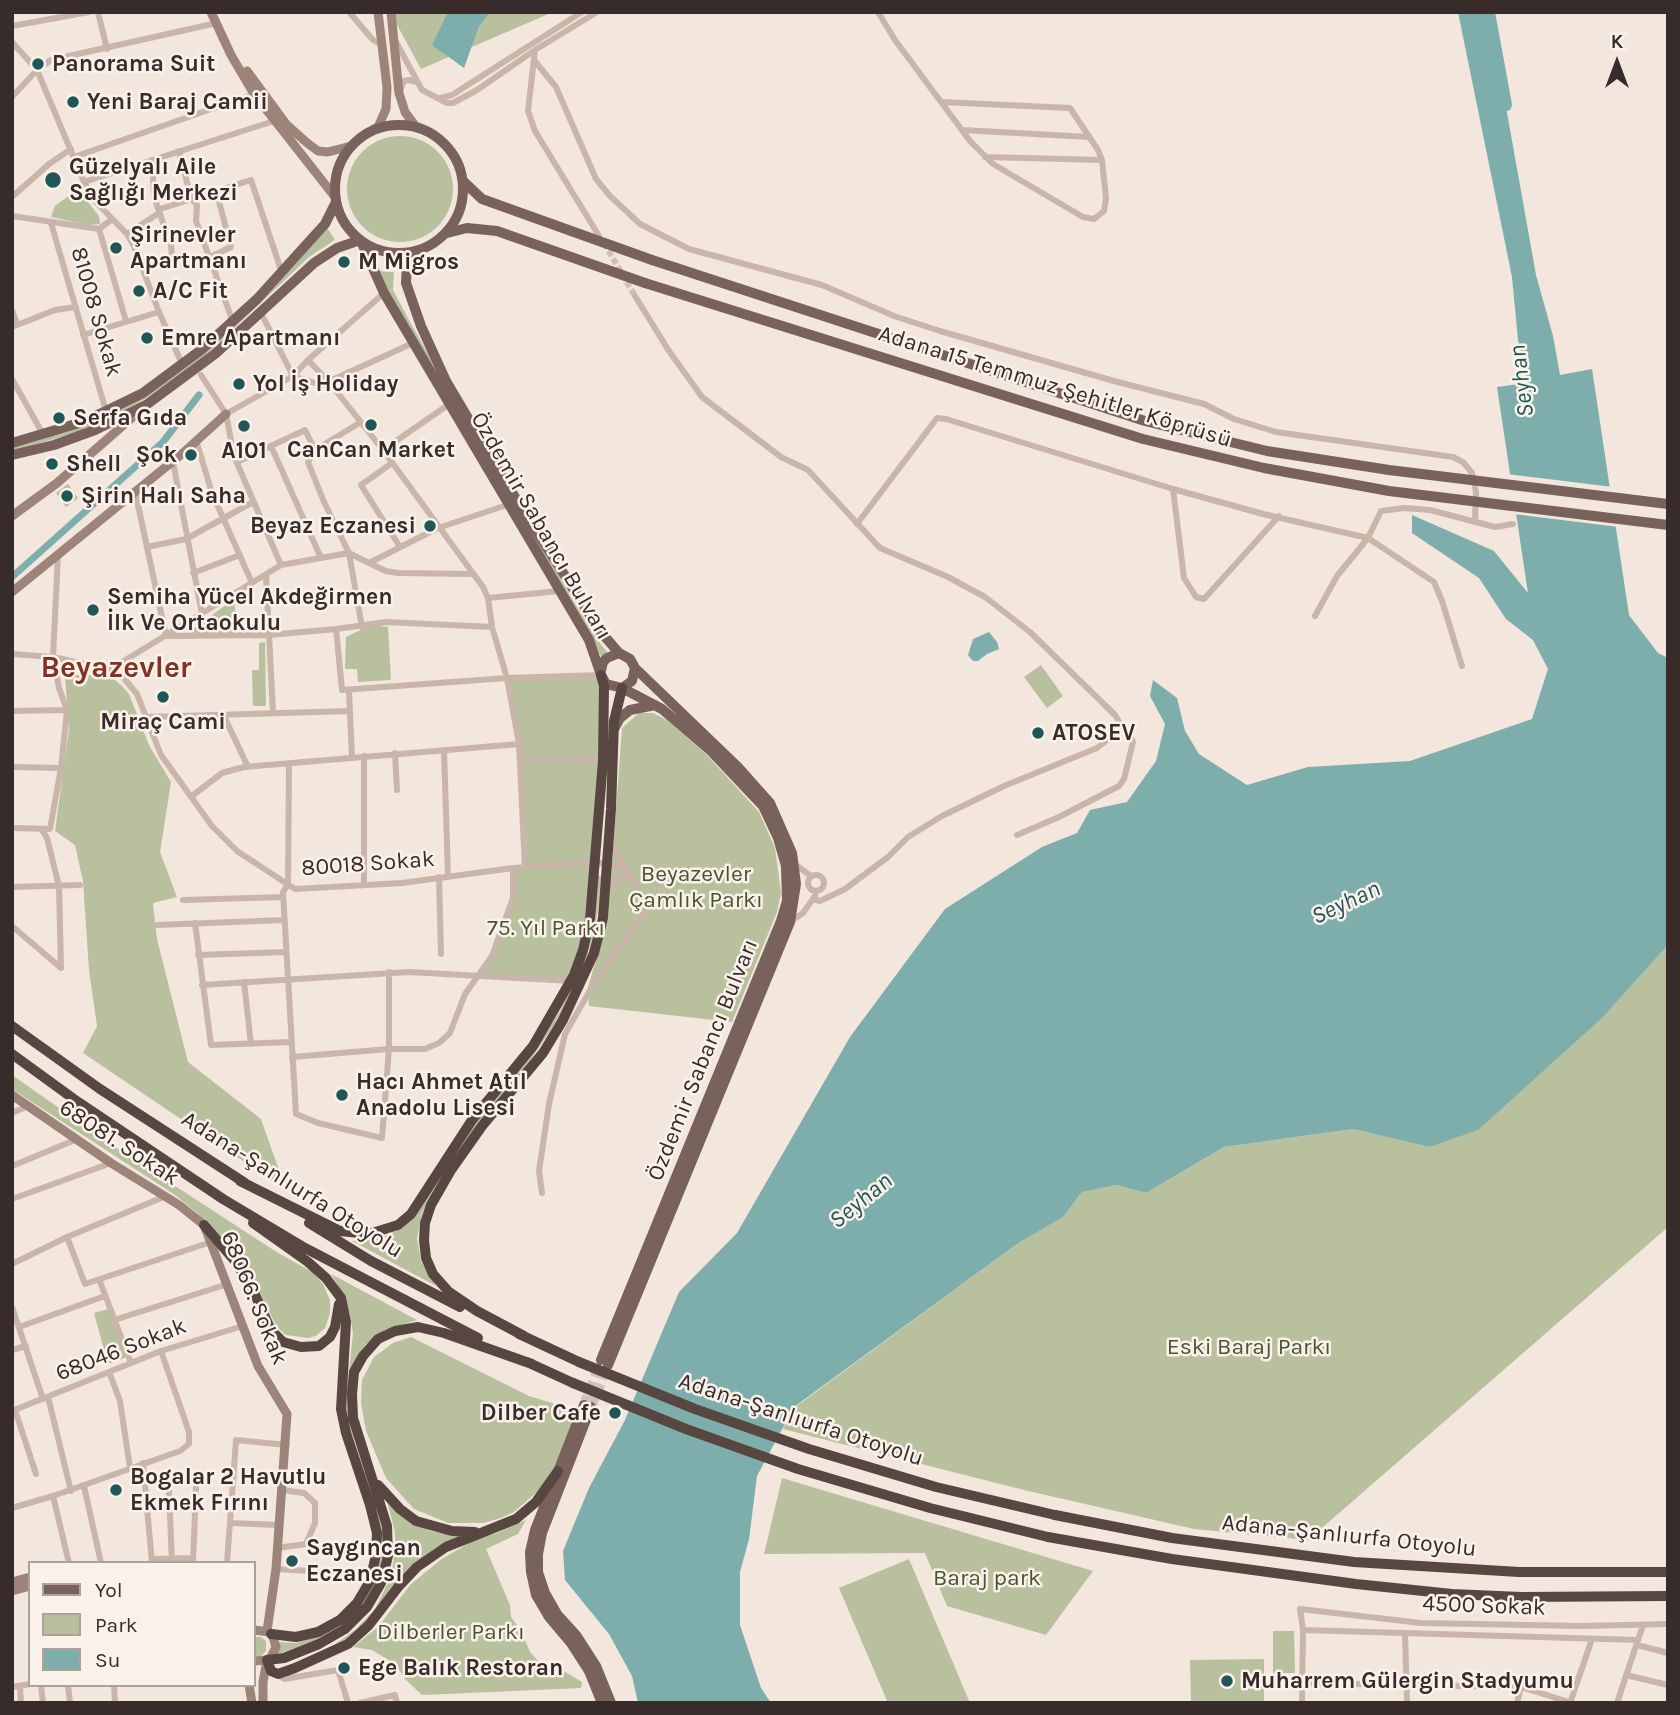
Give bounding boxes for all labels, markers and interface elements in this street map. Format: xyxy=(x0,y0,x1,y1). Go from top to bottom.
north arrow xyxy=(1582,28,1652,98)
text: K xyxy=(1611,31,1623,53)
place label: Panorama Suit xyxy=(52,50,215,78)
marker: Panorama Suit xyxy=(30,56,46,72)
place label: Yeni Baraj Camii xyxy=(87,88,268,116)
marker: Yeni Baraj Camii xyxy=(65,94,81,110)
place label: Güzelyalı Aile Sağlığı Merkezi xyxy=(69,153,238,207)
marker: Güzelyalı Aile Sağlığı Merkezi xyxy=(43,170,63,190)
place label: Şirinevler Apartmanı xyxy=(130,221,247,275)
marker: Şirinevler Apartmanı xyxy=(108,240,124,256)
street label: 81008 Sokak xyxy=(64,244,128,380)
place label: M Migros xyxy=(358,248,459,276)
marker: M Migros xyxy=(336,254,352,270)
place label: A/C Fit xyxy=(153,277,228,305)
marker: A/C Fit xyxy=(131,283,147,299)
street label: Adana 15 Temmuz Şehitler Köprüsü xyxy=(875,320,1235,454)
place label: Emre Apartmanı xyxy=(161,324,340,352)
marker: Emre Apartmanı xyxy=(139,330,155,346)
water label: Seyhan xyxy=(1503,343,1541,419)
place label: Yol İş Holiday xyxy=(253,370,398,398)
marker: Yol İş Holiday xyxy=(231,376,247,392)
place label: Serfa Gıda xyxy=(73,404,187,432)
street label: Özdemir Sabancı Bulvarı xyxy=(464,407,618,645)
marker: Serfa Gıda xyxy=(51,410,67,426)
marker: CanCan Market xyxy=(363,417,379,433)
marker: A101 xyxy=(236,418,252,434)
place label: CanCan Market xyxy=(287,436,455,464)
place label: A101 xyxy=(221,437,267,465)
place label: Şok xyxy=(136,441,177,469)
marker: Şok xyxy=(183,447,199,463)
place label: Shell xyxy=(66,450,121,478)
marker: Shell xyxy=(44,456,60,472)
place label: Şirin Halı Saha xyxy=(81,482,246,510)
marker: Şirin Halı Saha xyxy=(59,488,75,504)
place label: Beyaz Eczanesi xyxy=(250,512,416,540)
marker: Beyaz Eczanesi xyxy=(422,518,438,534)
place label: Semiha Yücel Akdeğirmen İlk Ve Ortaokulu xyxy=(107,583,393,637)
marker: Semiha Yücel Akdeğirmen İlk Ve Ortaokulu xyxy=(85,602,101,618)
district label: Beyazevler xyxy=(40,650,192,686)
marker: Miraç Cami xyxy=(155,689,171,705)
place label: Miraç Cami xyxy=(100,708,226,736)
place label: ATOSEV xyxy=(1052,719,1135,747)
marker: ATOSEV xyxy=(1030,725,1046,741)
street label: 80018 Sokak xyxy=(300,846,436,882)
park label: Beyazevler Çamlık Parkı xyxy=(629,860,763,914)
water label: Seyhan xyxy=(1307,875,1385,931)
park label: 75. Yıl Parkı xyxy=(487,914,605,942)
street label: Özdemir Sabancı Bulvarı xyxy=(642,935,764,1185)
place label: Hacı Ahmet Atıl Anadolu Lisesi xyxy=(356,1068,527,1122)
marker: Hacı Ahmet Atıl Anadolu Lisesi xyxy=(334,1087,350,1103)
street label: 68081. Sokak xyxy=(54,1094,184,1192)
street label: Adana-Şanlıurfa Otoyolu xyxy=(176,1106,408,1264)
water label: Seyhan xyxy=(824,1167,898,1235)
street label: 68066. Sokak xyxy=(215,1227,293,1369)
street label: 68046 Sokak xyxy=(52,1312,190,1388)
park label: Eski Baraj Parkı xyxy=(1167,1333,1331,1361)
street label: Adana-Şanlıurfa Otoyolu xyxy=(675,1367,927,1473)
place label: Dilber Cafe xyxy=(481,1399,601,1427)
marker: Dilber Cafe xyxy=(607,1405,623,1421)
place label: Bogalar 2 Havutlu Ekmek Fırını xyxy=(130,1463,326,1517)
marker: Bogalar 2 Havutlu Ekmek Fırını xyxy=(108,1482,124,1498)
street label: Adana-Şanlıurfa Otoyolu xyxy=(1220,1509,1478,1563)
place label: Saygıncan Eczanesi xyxy=(306,1534,421,1588)
marker: Saygıncan Eczanesi xyxy=(284,1553,300,1569)
legend xyxy=(28,1561,256,1687)
park label: Baraj park xyxy=(933,1564,1041,1592)
text: Yol xyxy=(95,1578,123,1602)
street label: 4500 Sokak xyxy=(1422,1590,1546,1622)
text: Park xyxy=(95,1613,138,1637)
park label: Dilberler Parkı xyxy=(377,1618,525,1646)
text: Su xyxy=(95,1648,120,1672)
place label: Ege Balık Restoran xyxy=(358,1654,563,1682)
marker: Ege Balık Restoran xyxy=(336,1660,352,1676)
place label: Muharrem Gülergin Stadyumu xyxy=(1241,1667,1574,1695)
marker: Muharrem Gülergin Stadyumu xyxy=(1219,1673,1235,1689)

